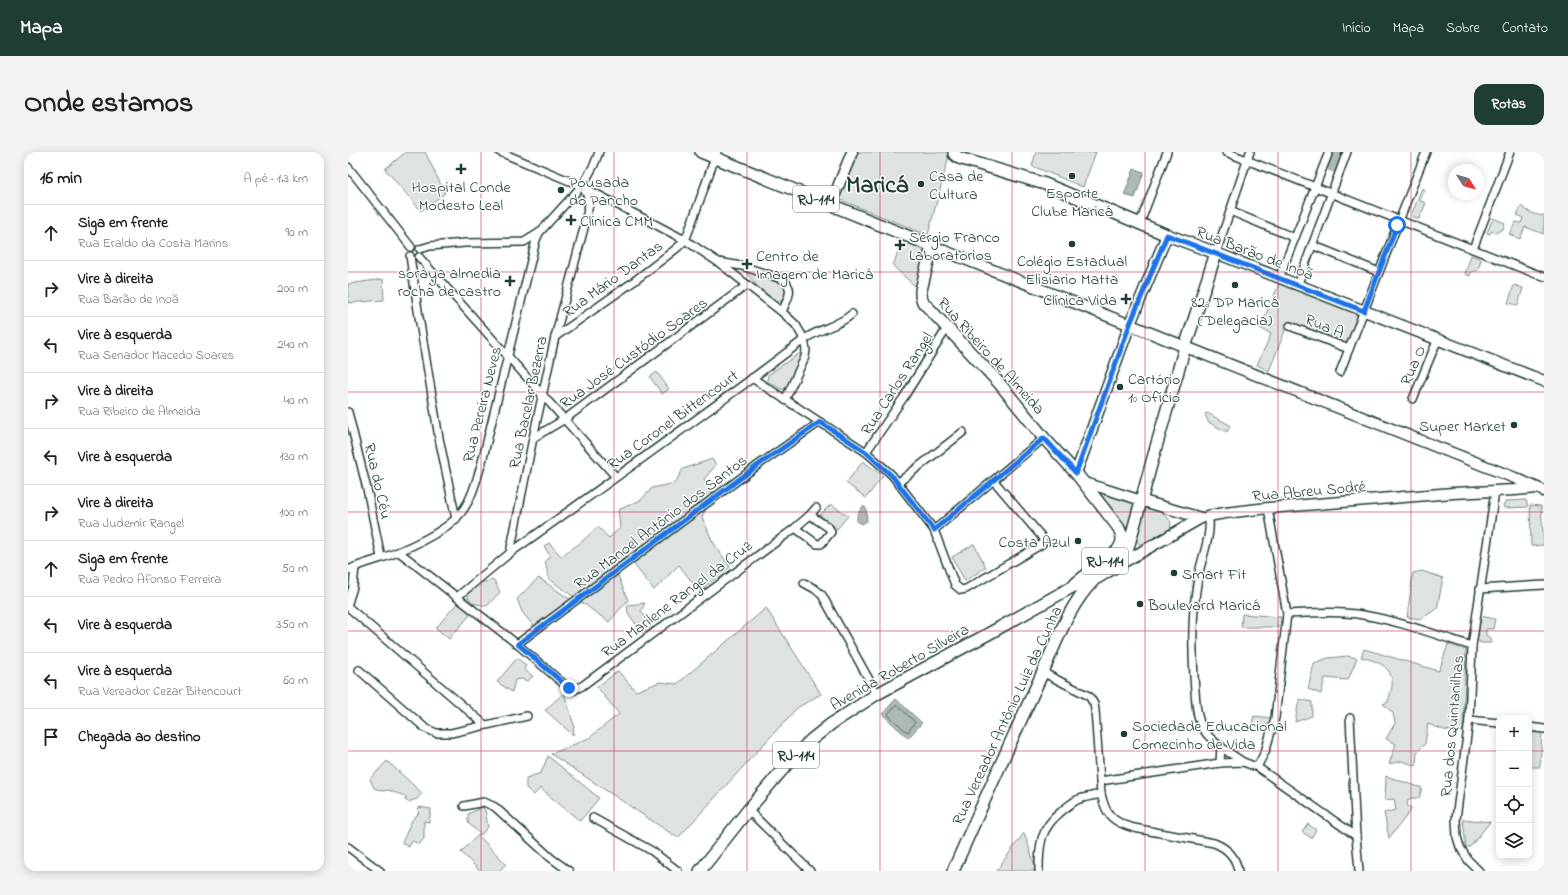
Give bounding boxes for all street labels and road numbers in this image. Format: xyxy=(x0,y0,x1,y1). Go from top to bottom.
road number: RJ-114 xyxy=(793,186,839,212)
street label: Rua Barão de Inoã xyxy=(1192,221,1316,287)
street label: Rua Mário Dantas xyxy=(558,235,668,324)
street label: Rua José Custódio Soares xyxy=(555,292,713,415)
street label: Rua Ribeiro de Almeida xyxy=(931,292,1050,420)
street label: Rua A xyxy=(1301,308,1348,346)
street label: Rua Carlos Rangel xyxy=(855,328,940,440)
street label: Rua Bacelar Bezerra xyxy=(503,334,555,471)
street label: Rua O xyxy=(1395,342,1433,389)
street label: Rua Pereira Neves xyxy=(457,344,509,465)
street label: Rua Coronel Bittencourt xyxy=(603,364,744,476)
street label: Rua do Céu xyxy=(357,441,397,522)
street label: Rua Manoel Antônio dos Santos xyxy=(569,449,753,596)
street label: Rua Abreu Sodré xyxy=(1251,475,1368,509)
street label: Rua Marilene Rangel da Cruz xyxy=(597,535,758,664)
road number: RJ-114 xyxy=(1082,548,1128,574)
street label: Rua Vereador Antônio Luiz da Cunha xyxy=(946,602,1069,829)
street label: Avenida Roberto Silveira xyxy=(826,618,974,717)
street label: Rua dos Quintanilhas xyxy=(1435,654,1471,798)
road number: RJ-114 xyxy=(773,742,819,768)

